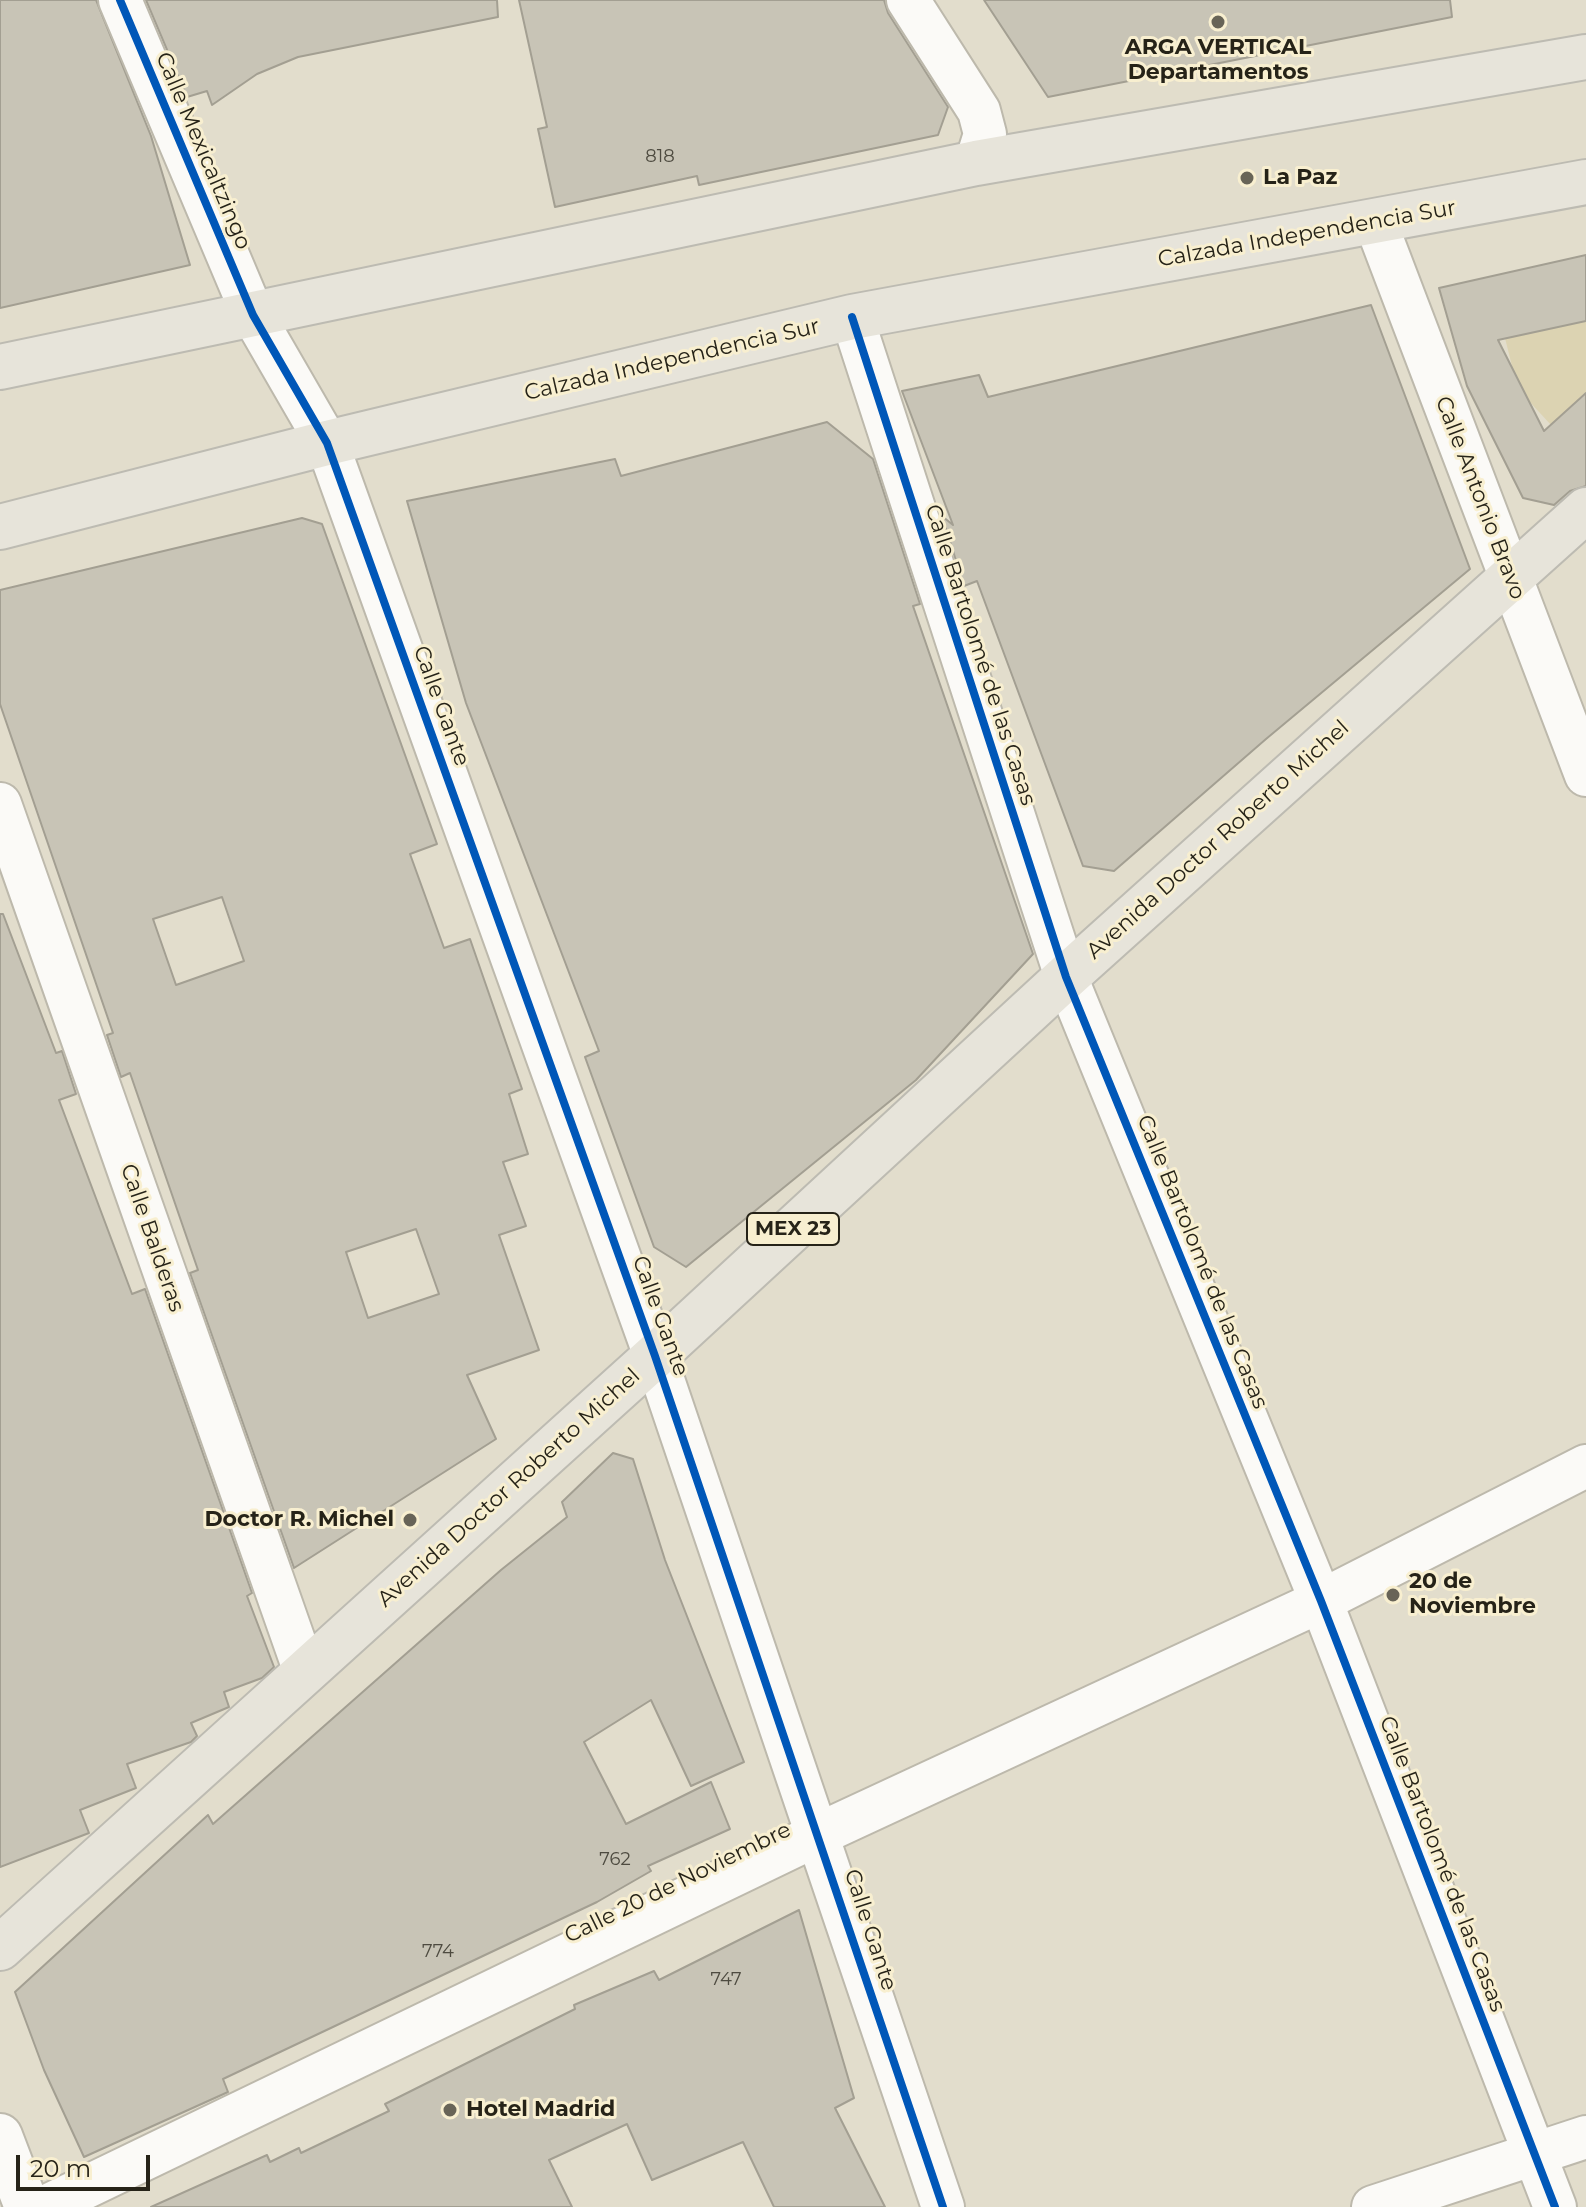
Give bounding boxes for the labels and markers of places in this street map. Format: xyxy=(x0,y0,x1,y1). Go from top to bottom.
marker: ARGA VERTICAL Departamentos xyxy=(1209,13,1227,31)
place label: ARGA VERTICAL Departamentos xyxy=(1125,35,1311,86)
place label: La Paz xyxy=(1263,165,1337,191)
marker: La Paz xyxy=(1238,169,1256,187)
place label: Doctor R. Michel xyxy=(204,1507,394,1533)
marker: Doctor R. Michel xyxy=(401,1511,419,1529)
place label: 20 de Noviembre xyxy=(1409,1569,1536,1620)
marker: 20 de Noviembre xyxy=(1384,1586,1402,1604)
place label: Hotel Madrid xyxy=(466,2097,615,2123)
marker: Hotel Madrid xyxy=(441,2101,459,2119)

